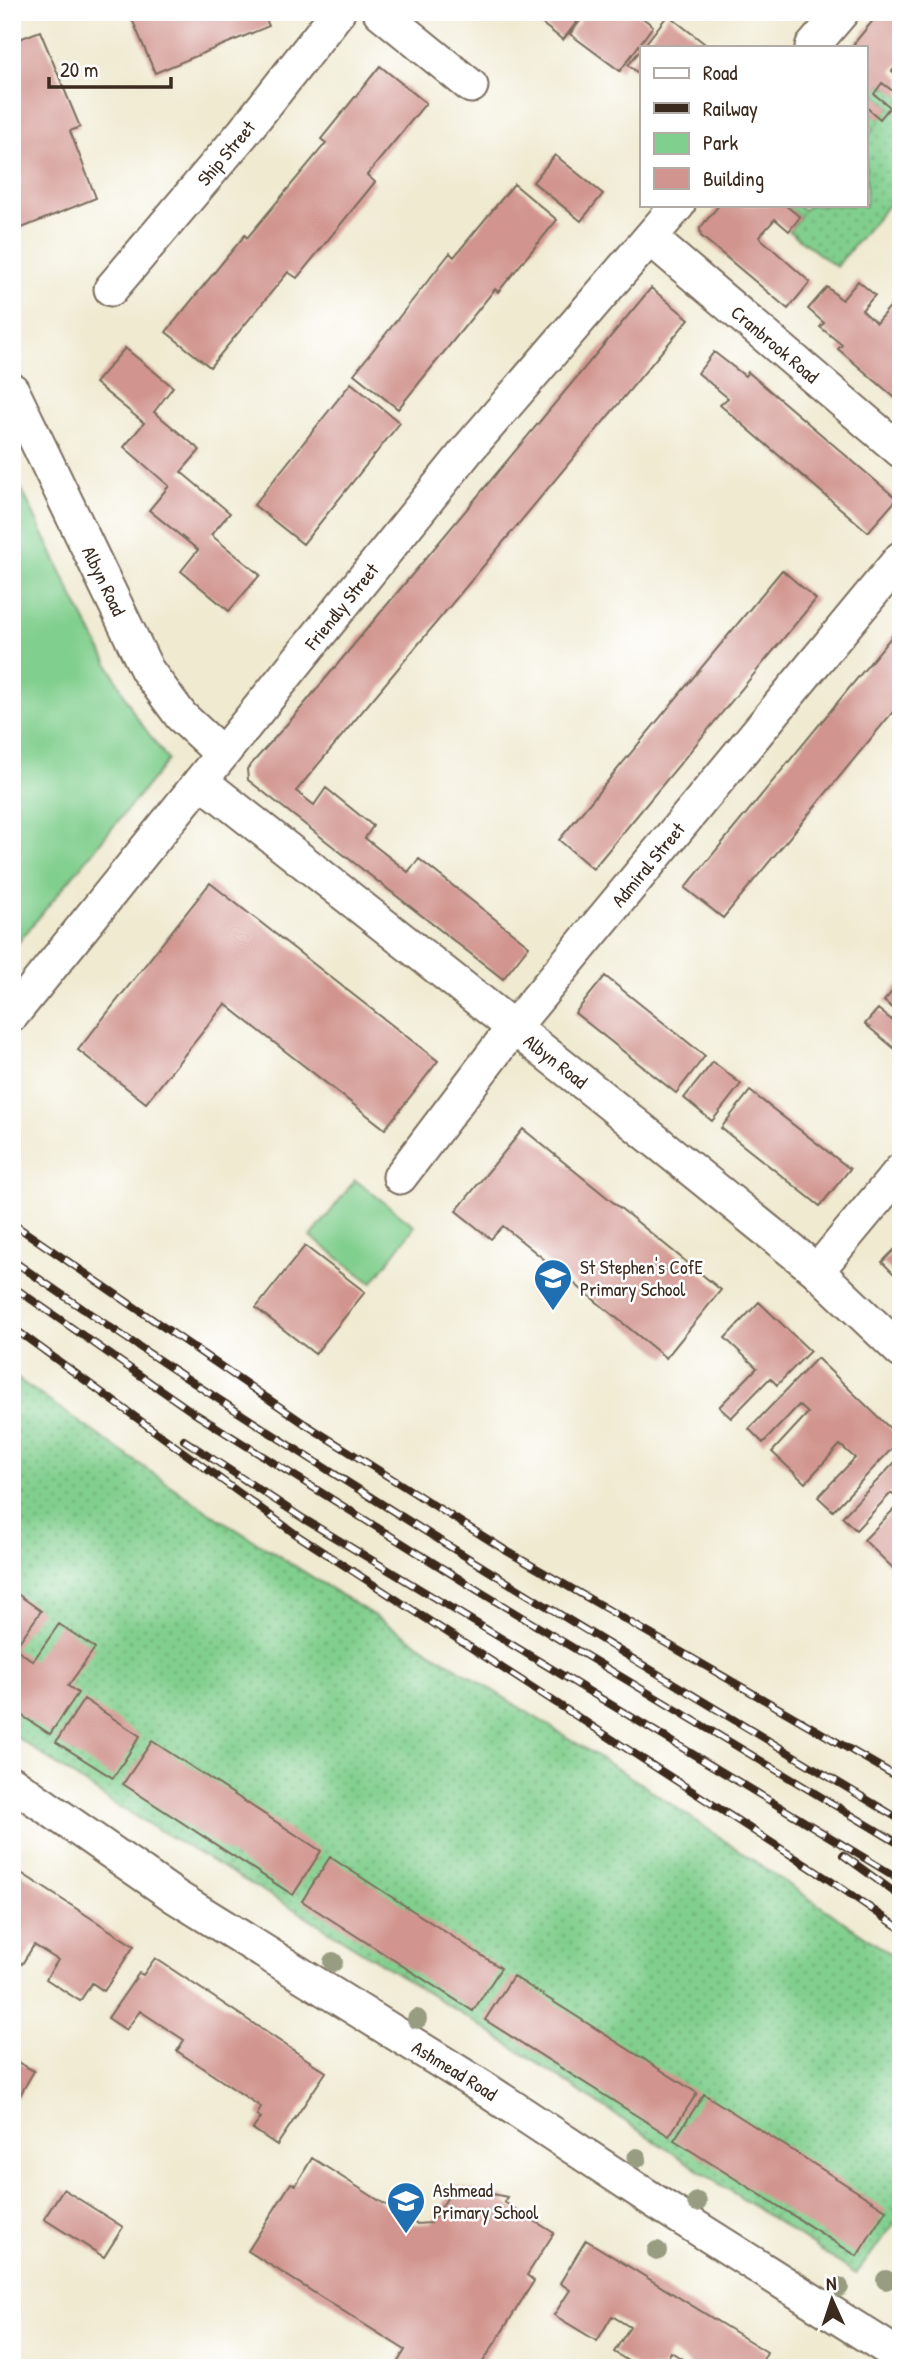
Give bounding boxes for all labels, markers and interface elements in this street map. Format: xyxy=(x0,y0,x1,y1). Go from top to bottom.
scale bar xyxy=(49,46,172,90)
legend xyxy=(640,46,867,206)
text: 20 m xyxy=(60,55,98,84)
text: Road xyxy=(703,58,737,87)
text: Railway xyxy=(703,94,758,123)
street label: Ship Street xyxy=(191,115,261,191)
text: Park xyxy=(703,128,738,157)
text: Building xyxy=(703,164,764,193)
street label: Cranbrook Road xyxy=(726,299,825,389)
street label: Albyn Road xyxy=(76,542,132,621)
street label: Friendly Street xyxy=(298,557,385,656)
street label: Admiral Street xyxy=(605,816,691,912)
street label: Albyn Road xyxy=(519,1028,594,1095)
place label: St Stephen's CofE Primary School xyxy=(580,1254,703,1302)
school or university icon: St Stephen's CofE Primary School xyxy=(532,1257,574,1312)
street label: Ashmead Road xyxy=(407,2034,503,2107)
place label: Ashmead Primary School xyxy=(433,2177,539,2225)
school or university icon: Ashmead Primary School xyxy=(385,2180,427,2235)
north arrow xyxy=(797,2264,867,2334)
text: N xyxy=(825,2270,837,2296)

